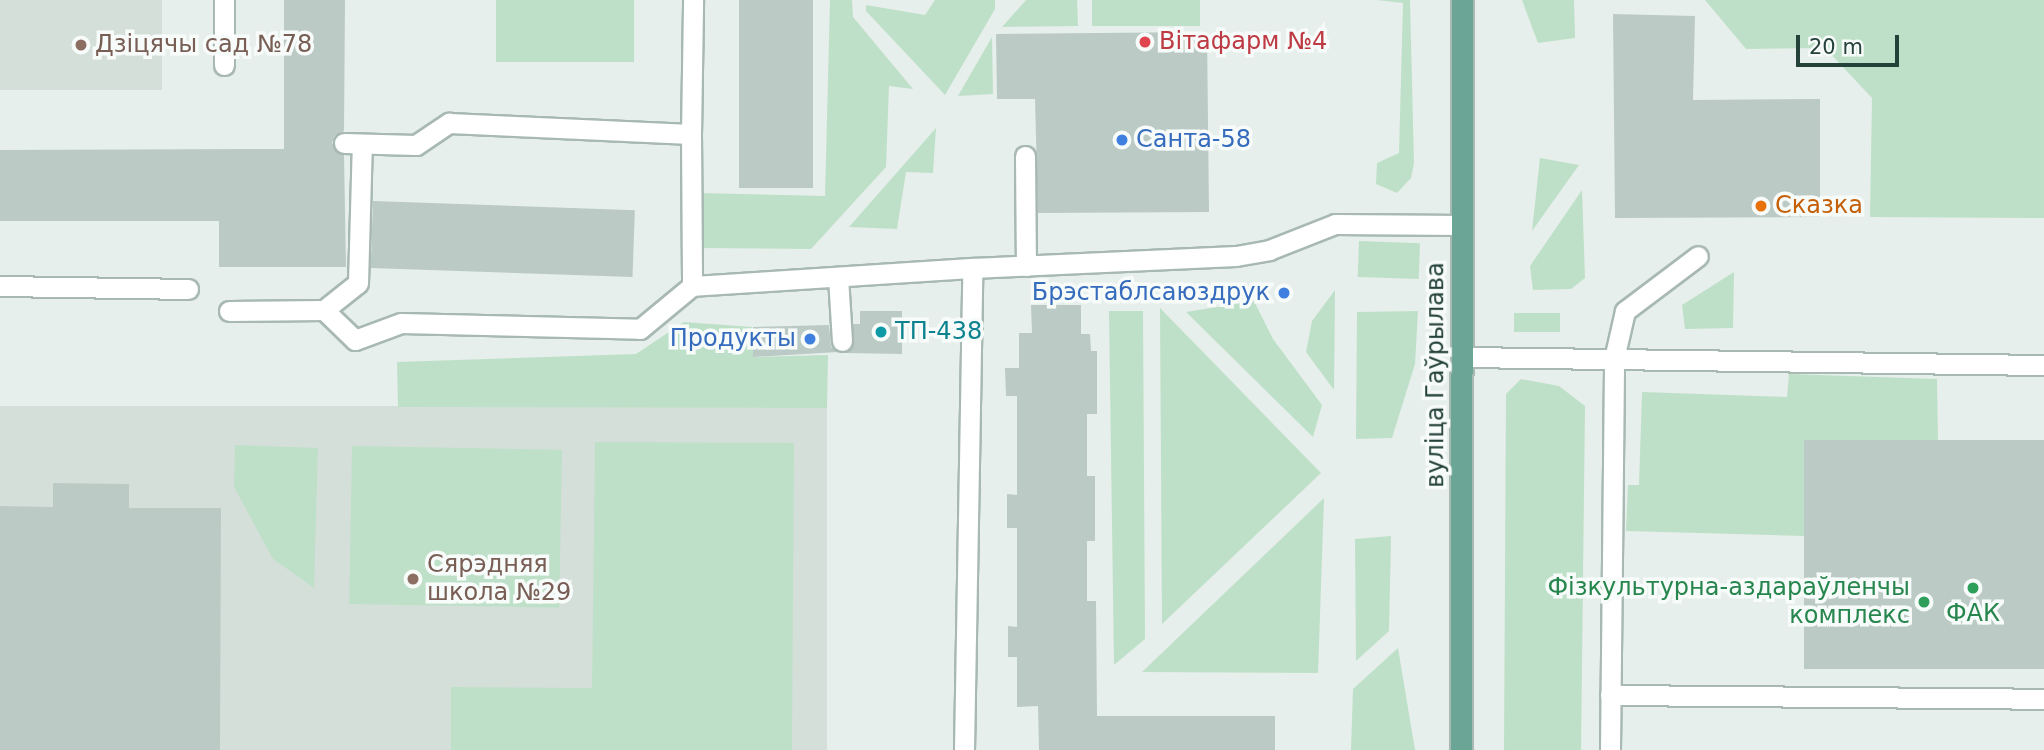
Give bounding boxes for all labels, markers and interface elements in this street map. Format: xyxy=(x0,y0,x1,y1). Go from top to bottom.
scale bar xyxy=(1799,21,1902,65)
place label: Вітафарм №4 xyxy=(1159,28,1327,56)
place label: Дзіцячы сад №78 xyxy=(95,31,312,59)
marker: Вітафарм №4 xyxy=(1137,34,1153,50)
text: 20 m xyxy=(1809,35,1863,59)
marker: Дзіцячы сад №78 xyxy=(73,37,89,53)
place label: Санта-58 xyxy=(1136,126,1251,154)
marker: Санта-58 xyxy=(1114,132,1130,148)
place label: Сказка xyxy=(1775,192,1863,220)
marker: Сказка xyxy=(1753,198,1769,214)
street label: вуліца Гаўрылава xyxy=(1422,262,1450,488)
place label: Брэстаблсаюздрук xyxy=(1032,279,1270,307)
marker: Брэстаблсаюздрук xyxy=(1276,285,1292,301)
place label: ТП-438 xyxy=(895,318,982,346)
marker: ТП-438 xyxy=(873,324,889,340)
place label: Продукты xyxy=(670,325,796,353)
marker: Продукты xyxy=(802,331,818,347)
place label: Сярэдняя школа №29 xyxy=(427,551,571,607)
marker: Сярэдняя школа №29 xyxy=(405,571,421,587)
place label: Фізкультурна-аздараўленчы комплекс xyxy=(1547,574,1910,630)
marker: ФАК xyxy=(1965,580,1981,596)
marker: Фізкультурна-аздараўленчы комплекс xyxy=(1916,594,1932,610)
place label: ФАК xyxy=(1946,600,2000,628)

